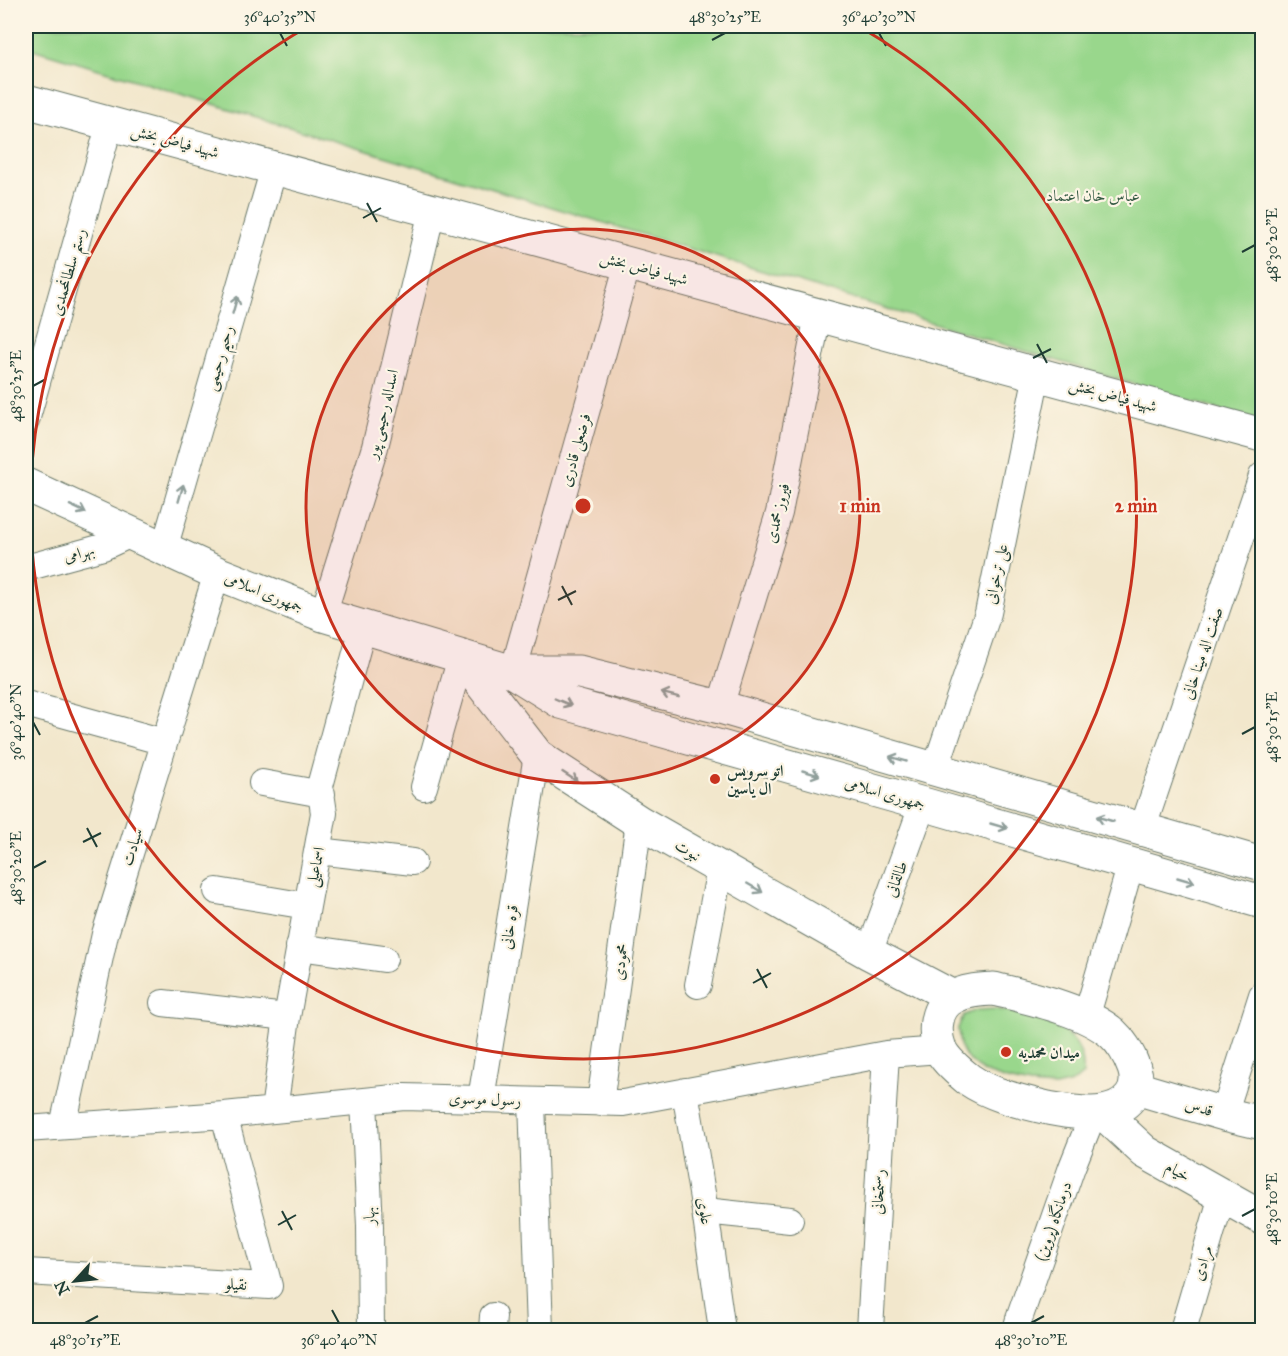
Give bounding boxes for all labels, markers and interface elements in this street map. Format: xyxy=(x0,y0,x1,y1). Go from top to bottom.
text: 36°40'35"N xyxy=(244,8,317,26)
text: 48°30'25"E xyxy=(689,8,761,26)
text: 36°40'30"N xyxy=(842,8,916,26)
street label: شهید فیاض بخش xyxy=(129,120,221,163)
park label: عباس خان اعتماد xyxy=(1046,186,1140,205)
text: 48°30'20"E xyxy=(1263,208,1281,282)
street label: رستم سلطانمحمدی xyxy=(46,226,96,320)
street label: شهید فیاض بخش xyxy=(598,247,690,290)
one-way arrow xyxy=(230,296,241,315)
street label: رحیم رحیمی xyxy=(201,323,244,395)
text: 48°30'25"E xyxy=(7,350,25,422)
street label: اسداله رحیمی پور xyxy=(361,367,404,463)
street label: شهید فیاض بخش xyxy=(1067,374,1159,417)
street label: فرضعلی قادری xyxy=(555,411,596,489)
street label: فیروز محمدی xyxy=(760,481,794,545)
one-way arrow xyxy=(176,484,187,503)
text: 1 min xyxy=(840,495,881,517)
text: 2 min xyxy=(1115,495,1158,517)
centre of rings xyxy=(573,496,593,516)
one-way arrow xyxy=(69,504,87,516)
street label: بهرامی xyxy=(61,540,97,567)
street label: علی ترخوانی xyxy=(980,542,1014,606)
street label: جمهوری اسلامی xyxy=(222,568,306,617)
street label: صفت اله مینا خانی xyxy=(1177,604,1227,702)
text: 36°40'40"N xyxy=(7,683,25,760)
one-way arrow xyxy=(661,688,680,700)
text: 48°30'15"E xyxy=(1263,691,1281,762)
one-way arrow xyxy=(554,697,572,708)
one-way arrow xyxy=(889,753,908,764)
place label: اتو سرویس ال یاسین xyxy=(727,761,783,799)
one-way arrow xyxy=(801,767,820,779)
one-way arrow xyxy=(561,771,578,784)
marker: اتو سرویس ال یاسین xyxy=(708,772,722,786)
street label: جمهوری اسلامی xyxy=(842,772,927,815)
one-way arrow xyxy=(1096,813,1115,824)
one-way arrow xyxy=(989,821,1008,832)
street label: سیادت xyxy=(117,826,147,868)
text: 48°30'20"E xyxy=(7,831,25,905)
street label: نبوت xyxy=(671,835,705,866)
street label: اسماعیلی xyxy=(302,845,330,889)
street label: طالقانی xyxy=(881,858,911,900)
one-way arrow xyxy=(1176,875,1195,886)
one-way arrow xyxy=(746,882,763,894)
street label: قره خانی xyxy=(496,903,523,951)
street label: محمودی xyxy=(608,943,633,982)
place label: میدان محمدیه xyxy=(1018,1043,1080,1063)
marker: میدان محمدیه xyxy=(999,1045,1013,1059)
street label: رسول موسوی xyxy=(448,1088,522,1111)
street label: قدس xyxy=(1183,1094,1215,1120)
street label: خیام xyxy=(1160,1156,1194,1190)
street label: رستمخانی xyxy=(867,1169,889,1215)
text: 48°30'10"E xyxy=(1263,1172,1281,1245)
street label: درمانگاه (پروین) xyxy=(1030,1178,1076,1264)
street label: علوی xyxy=(693,1196,717,1226)
street label: بهار xyxy=(359,1206,380,1228)
street label: مرادی xyxy=(1188,1243,1218,1283)
north arrow xyxy=(45,1251,105,1311)
street label: نقیلو xyxy=(222,1274,248,1294)
text: N xyxy=(50,1277,74,1298)
text: 48°30'15"E xyxy=(50,1331,121,1349)
text: 36°40'40"N xyxy=(301,1331,378,1349)
text: 48°30'10"E xyxy=(995,1331,1068,1349)

